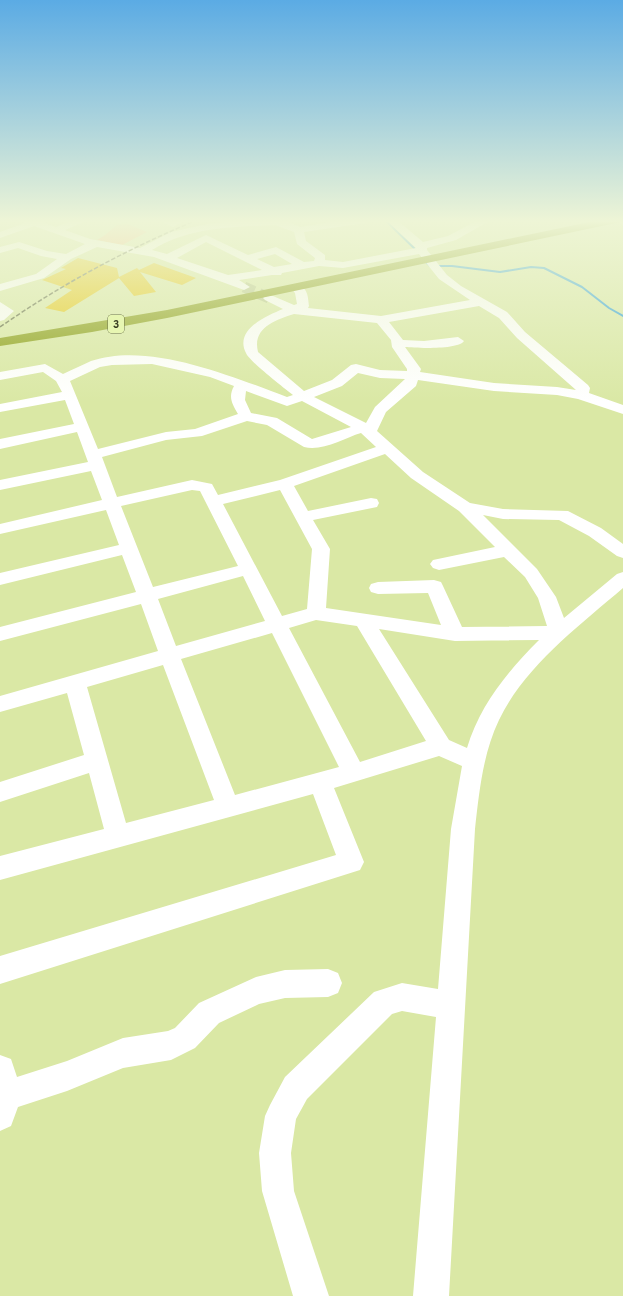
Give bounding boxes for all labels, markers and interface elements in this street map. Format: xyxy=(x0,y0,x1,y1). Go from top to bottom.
road number: 3 xyxy=(108,315,124,333)

